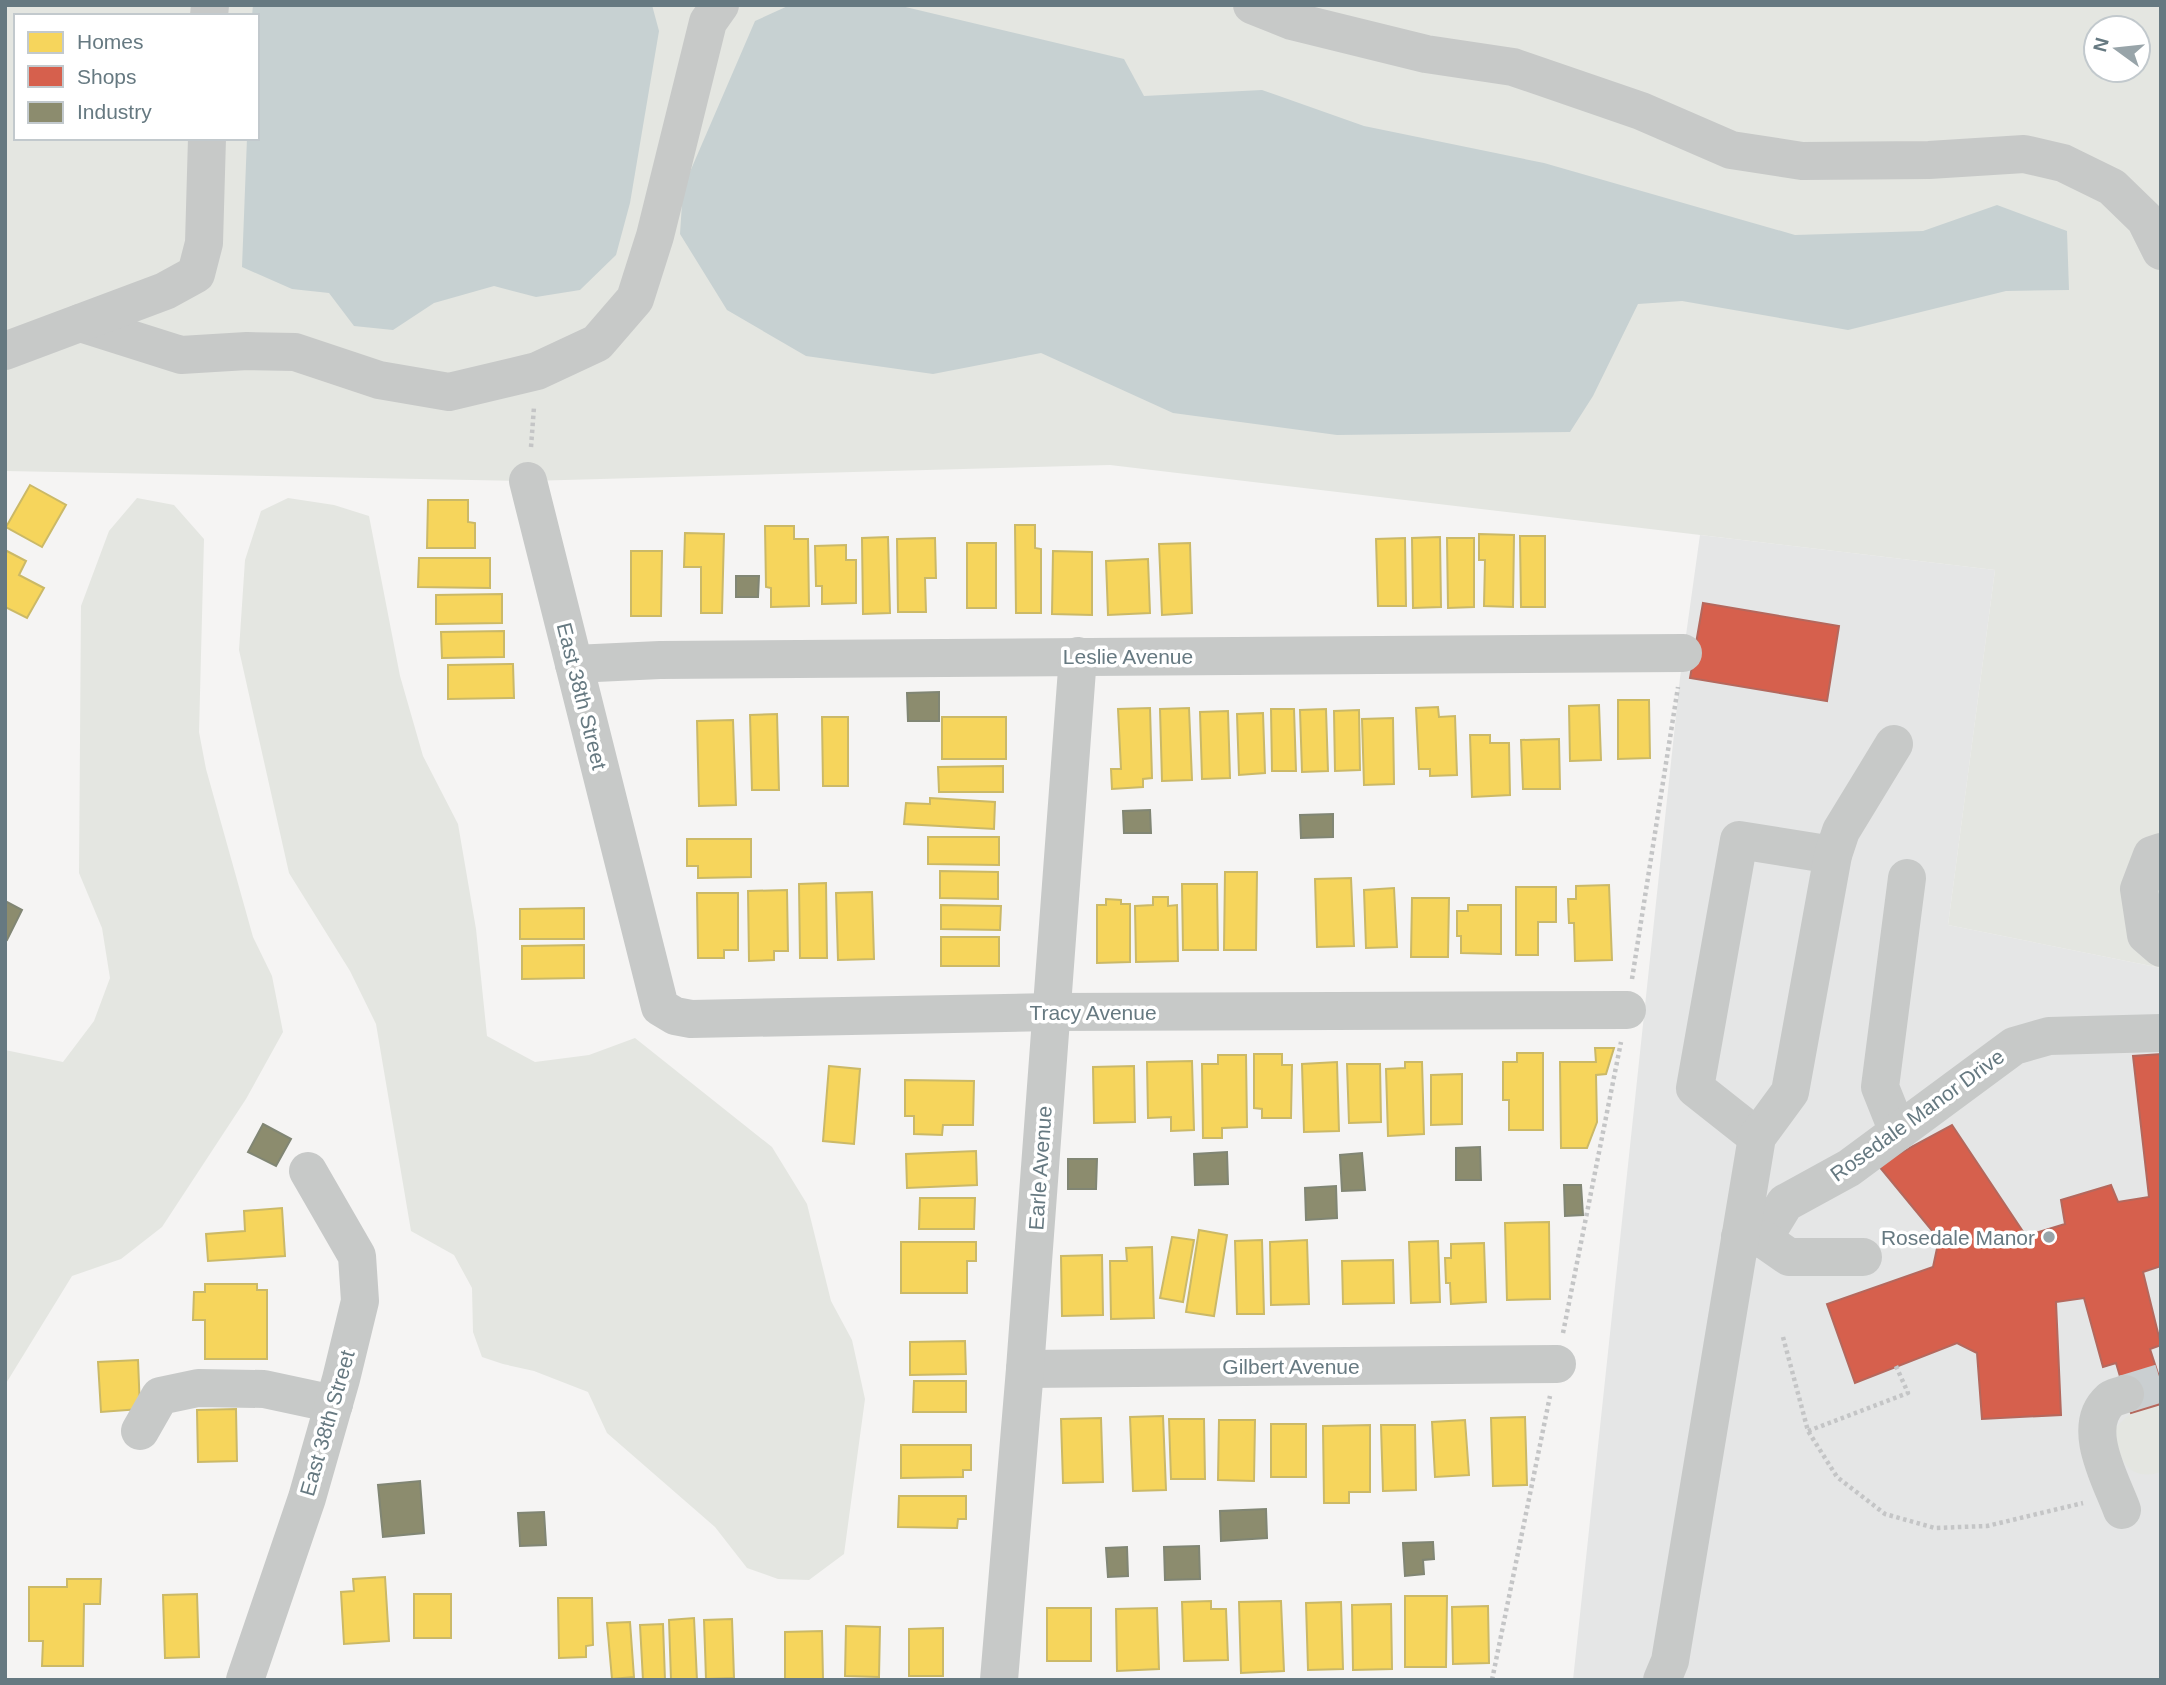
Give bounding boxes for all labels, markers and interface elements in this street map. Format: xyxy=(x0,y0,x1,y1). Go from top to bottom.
legend xyxy=(14,14,259,140)
north arrow xyxy=(2082,14,2152,84)
text: Homes xyxy=(77,30,144,53)
text: N xyxy=(2089,35,2113,54)
text: Shops xyxy=(77,65,137,88)
text: Industry xyxy=(77,100,152,123)
street label: East 38th Street xyxy=(553,620,611,772)
street label: Leslie Avenue xyxy=(1063,645,1193,668)
street label: Tracy Avenue xyxy=(1029,1001,1157,1024)
street label: Rosedale Manor Drive xyxy=(1826,1044,2008,1186)
street label: Earle Avenue xyxy=(1024,1105,1056,1231)
place label: Rosedale Manor xyxy=(1881,1226,2035,1249)
marker: Rosedale Manor xyxy=(2041,1229,2057,1245)
street label: East 38th Street xyxy=(295,1347,359,1499)
street label: Gilbert Avenue xyxy=(1222,1355,1360,1378)

